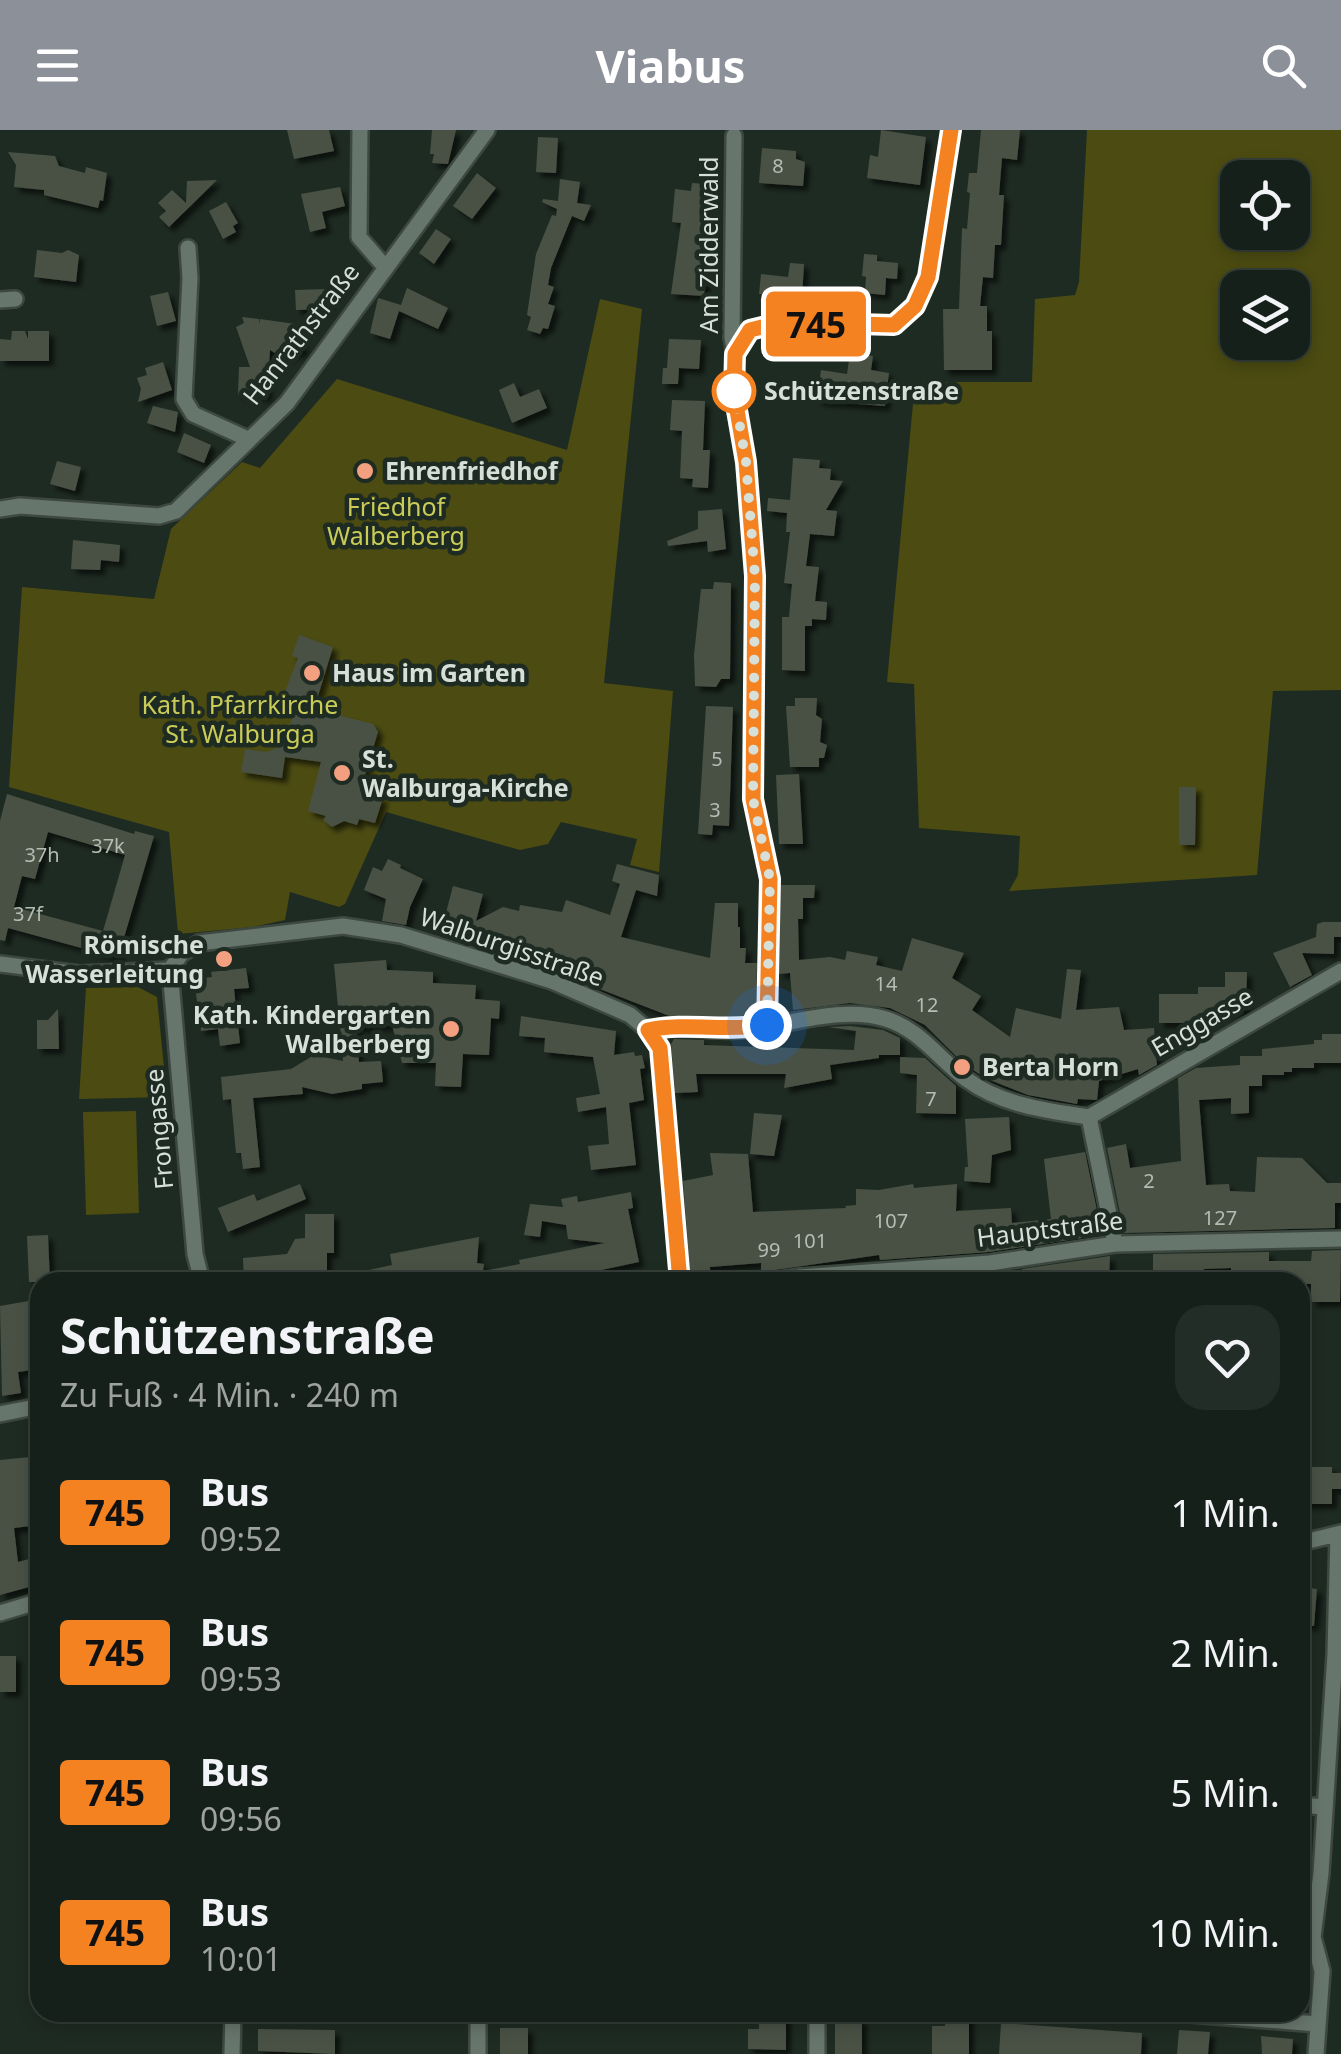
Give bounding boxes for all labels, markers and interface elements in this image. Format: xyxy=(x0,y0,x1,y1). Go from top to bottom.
text: Viabus xyxy=(596,35,745,96)
icon: menu xyxy=(30,38,85,93)
icon: search xyxy=(1256,38,1311,93)
house number: 8 xyxy=(772,152,784,179)
street label: Am Zidderwald xyxy=(691,156,725,334)
map controls xyxy=(1220,160,1310,360)
button: locate xyxy=(1220,160,1310,250)
street label: Hanrathstraße xyxy=(234,256,366,411)
button: layers xyxy=(1220,270,1310,360)
line badge: 745 xyxy=(758,292,874,356)
text: 745 xyxy=(786,301,846,348)
marker: Schützenstraße xyxy=(713,370,755,412)
place label: Schützenstraße xyxy=(764,373,959,407)
place label: Ehrenfriedhof xyxy=(385,453,559,487)
marker: Ehrenfriedhof xyxy=(354,460,376,482)
park label: Friedhof Walberberg xyxy=(327,489,465,552)
place label: Haus im Garten xyxy=(332,655,526,689)
marker: Haus im Garten xyxy=(301,662,323,684)
park label: Kath. Pfarrkirche St. Walburga xyxy=(142,687,338,750)
place label: St. Walburga-Kirche xyxy=(362,741,569,804)
house number: 5 xyxy=(711,745,723,772)
marker: St. Walburga-Kirche xyxy=(331,762,353,784)
house number: 3 xyxy=(709,796,721,823)
house number: 37k xyxy=(91,832,125,859)
house number: 37h xyxy=(24,841,60,868)
street label: Walburgisstraße xyxy=(416,899,609,993)
house number: 37f xyxy=(13,900,44,927)
place label: Römische Wasserleitung xyxy=(25,927,204,990)
marker: Römische Wasserleitung xyxy=(213,948,235,970)
house number: 14 xyxy=(875,970,898,997)
street label: Enggasse xyxy=(1144,978,1259,1064)
house number: 12 xyxy=(916,991,938,1018)
place label: Kath. Kindergarten Walberberg xyxy=(193,997,431,1060)
your location xyxy=(742,1000,792,1050)
marker: Kath. Kindergarten Walberberg xyxy=(440,1018,462,1040)
place label: Berta Horn xyxy=(982,1049,1119,1083)
marker: Berta Horn xyxy=(951,1056,973,1078)
street label: Frongasse xyxy=(136,1067,180,1191)
house number: 7 xyxy=(925,1085,937,1112)
house number: 2 xyxy=(1143,1167,1155,1194)
street label: Hauptstraße xyxy=(975,1202,1125,1254)
house number: 127 xyxy=(1203,1204,1237,1231)
house number: 107 xyxy=(874,1207,908,1234)
house number: 101 xyxy=(793,1227,827,1254)
house number: 99 xyxy=(758,1236,780,1263)
text: Schützenstraße xyxy=(60,1303,435,1368)
button: heart xyxy=(1175,1305,1280,1410)
text: Zu Fuß · 4 Min. · 240 m xyxy=(60,1373,399,1416)
text: Bus xyxy=(200,1465,269,1517)
text: 1 Min. xyxy=(1170,1486,1280,1538)
text: 745 xyxy=(85,1489,145,1536)
text: 09:52 xyxy=(200,1517,282,1560)
text: Bus xyxy=(200,1605,269,1657)
text: 2 Min. xyxy=(1170,1626,1280,1678)
text: 745 xyxy=(85,1629,145,1676)
text: 09:53 xyxy=(200,1657,282,1700)
text: Bus xyxy=(200,1745,269,1797)
text: 5 Min. xyxy=(1170,1766,1280,1818)
text: 745 xyxy=(85,1769,145,1816)
text: 09:56 xyxy=(200,1797,282,1840)
text: Bus xyxy=(200,1885,269,1937)
text: 10 Min. xyxy=(1149,1906,1280,1958)
text: 745 xyxy=(85,1909,145,1956)
text: 10:01 xyxy=(200,1937,282,1980)

